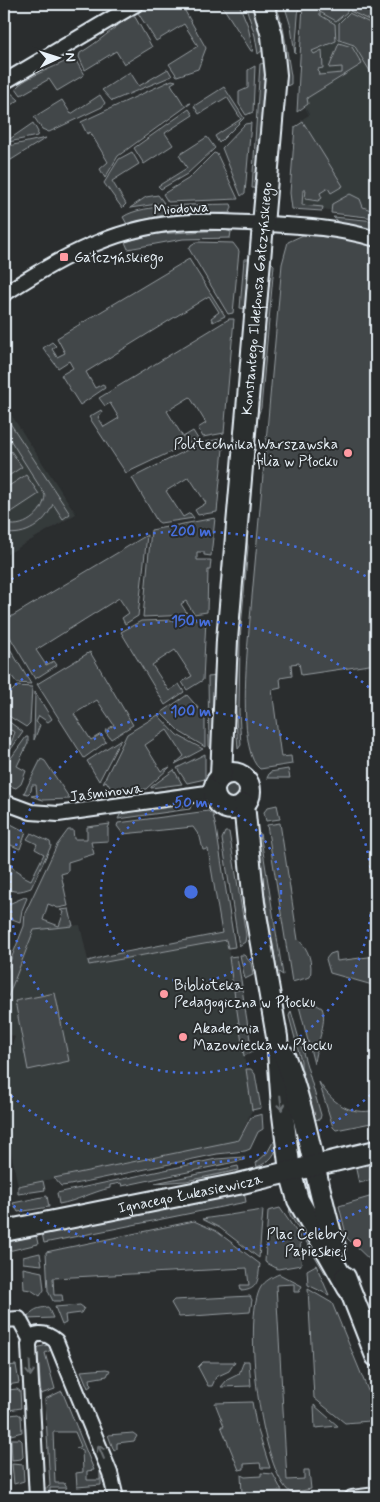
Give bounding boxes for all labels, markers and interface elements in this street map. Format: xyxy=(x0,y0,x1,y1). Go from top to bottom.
north arrow xyxy=(32,32,82,82)
text: N xyxy=(61,52,79,62)
street label: Konstantego Ildefonsa Gałczyńskiego xyxy=(238,181,278,416)
street label: Miodowa xyxy=(153,197,210,221)
place label: Gałczyńskiego xyxy=(74,248,164,269)
marker: Gałczyńskiego xyxy=(58,251,70,263)
place label: Politechnika Warszawska filia w Płocku xyxy=(174,435,338,472)
marker: Politechnika Warszawska filia w Płocku xyxy=(342,447,354,459)
text: 200 m xyxy=(171,522,212,542)
text: 150 m xyxy=(171,612,211,632)
text: 100 m xyxy=(171,702,211,722)
street label: Jaśminowa xyxy=(69,778,145,807)
text: 50 m xyxy=(174,793,208,813)
centre of rings xyxy=(182,883,200,901)
place label: Biblioteka Pedagogiczna w Płocku xyxy=(174,976,315,1014)
marker: Biblioteka Pedagogiczna w Płocku xyxy=(158,988,170,1000)
place label: Akademia Mazowiecka w Płocku xyxy=(193,1019,332,1056)
marker: Akademia Mazowiecka w Płocku xyxy=(177,1031,189,1043)
one-way arrow xyxy=(277,1095,286,1111)
street label: Ignacego Łukasiewicza xyxy=(116,1169,266,1219)
place label: Plac Celebry Papieskiej xyxy=(266,1225,347,1262)
marker: Plac Celebry Papieskiej xyxy=(351,1237,363,1249)
one-way arrow xyxy=(25,1360,34,1376)
one-way arrow xyxy=(96,1445,105,1460)

